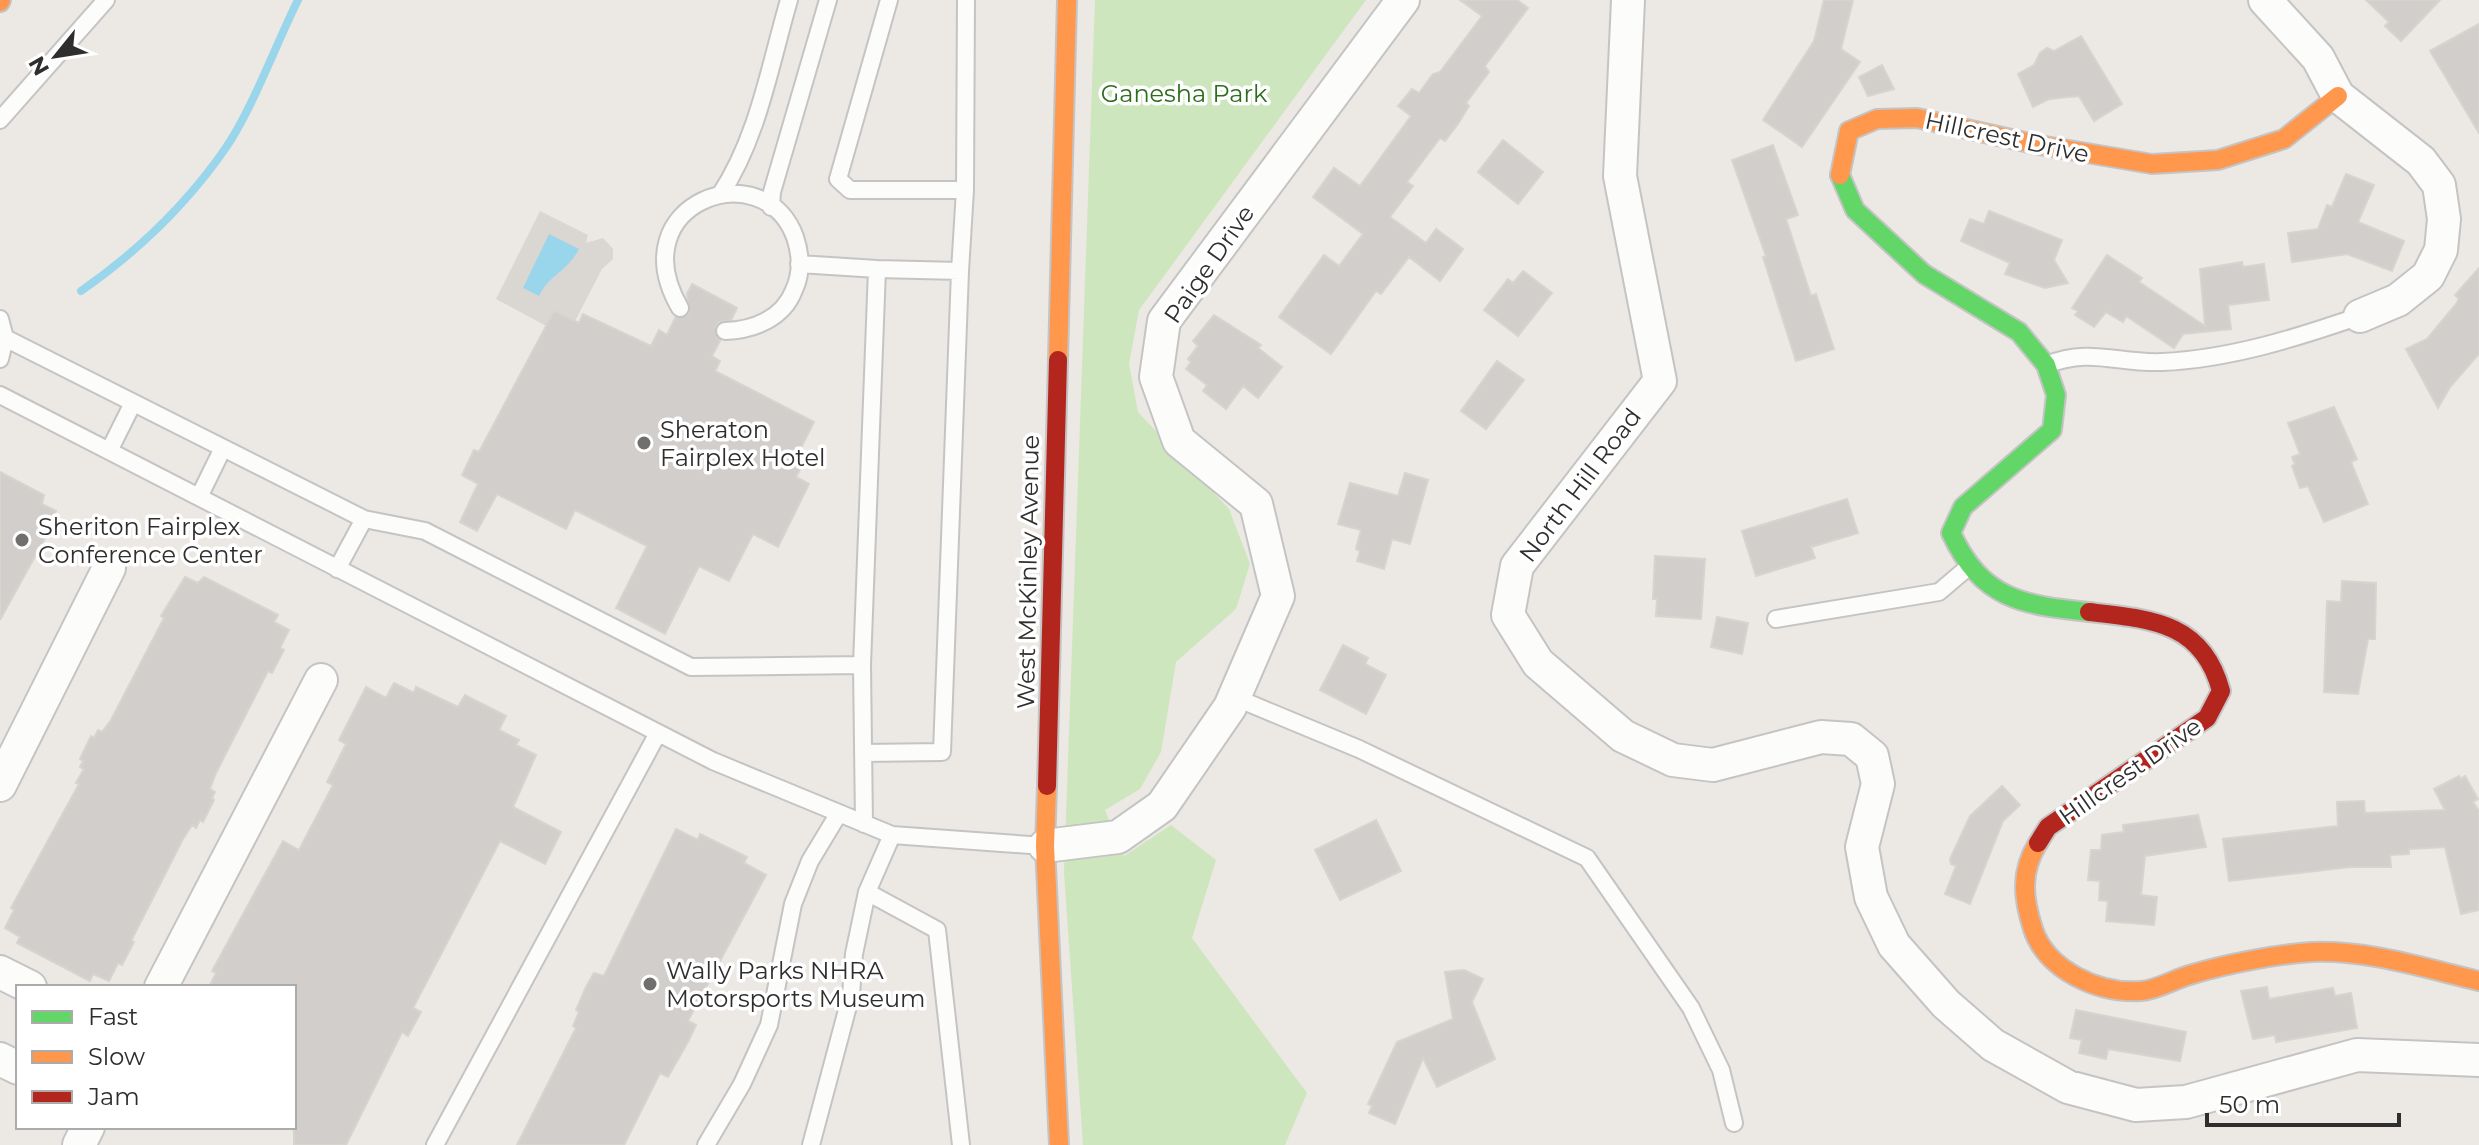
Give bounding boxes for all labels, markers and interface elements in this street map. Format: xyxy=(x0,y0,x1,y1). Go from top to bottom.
north arrow xyxy=(16,16,96,96)
text: N xyxy=(23,51,55,80)
park label: Ganesha Park xyxy=(1101,79,1268,108)
street label: Hillcrest Drive xyxy=(1922,105,2092,169)
street label: Paige Drive xyxy=(1158,199,1260,329)
street label: North Hill Road xyxy=(1513,403,1647,567)
place label: Sheraton Fairplex Hotel xyxy=(660,415,826,472)
marker: Sheraton Fairplex Hotel xyxy=(635,434,653,452)
street label: West McKinley Avenue xyxy=(1011,435,1045,709)
place label: Sheriton Fairplex Conference Center xyxy=(38,512,263,569)
marker: Sheriton Fairplex Conference Center xyxy=(13,531,31,549)
street label: Hillcrest Drive xyxy=(2053,711,2207,831)
place label: Wally Parks NHRA Motorsports Museum xyxy=(666,956,926,1013)
marker: Wally Parks NHRA Motorsports Museum xyxy=(641,975,659,993)
legend xyxy=(16,985,296,1129)
text: Fast xyxy=(88,1002,139,1031)
text: Slow xyxy=(88,1042,145,1071)
scale bar xyxy=(2207,1077,2399,1127)
text: Jam xyxy=(87,1082,140,1111)
text: 50 m xyxy=(2219,1090,2280,1119)

